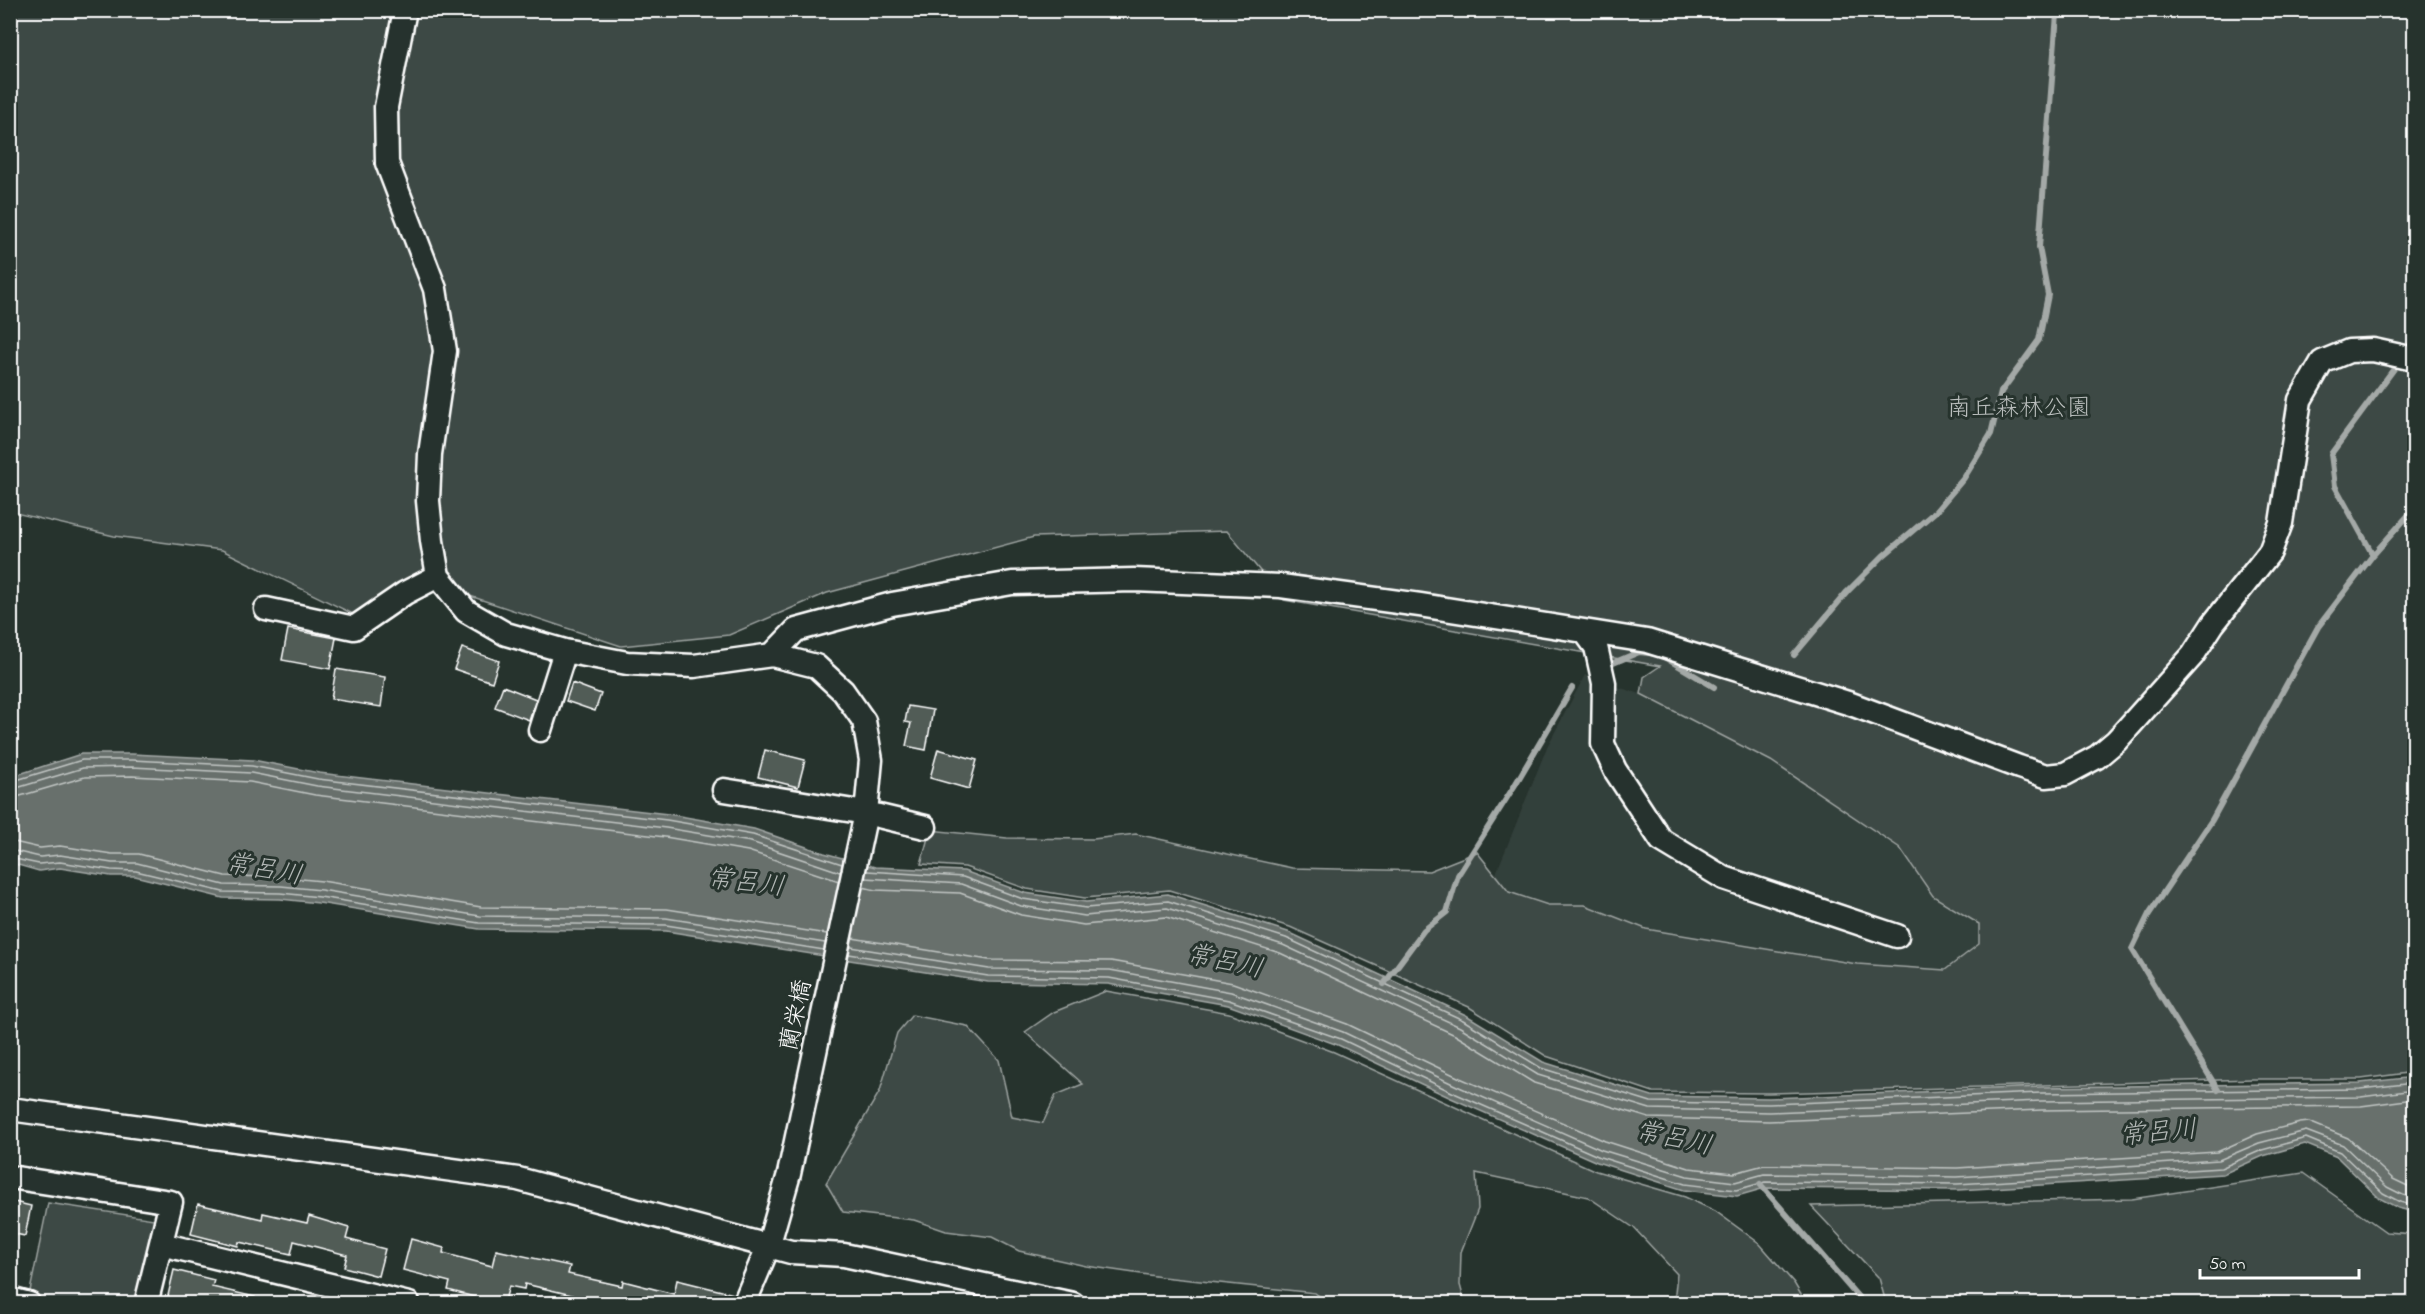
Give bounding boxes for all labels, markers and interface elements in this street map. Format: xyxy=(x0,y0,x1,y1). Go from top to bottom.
park label: 南丘森林公園 xyxy=(1947,392,2091,427)
water label: 常呂川 xyxy=(222,845,305,896)
water label: 常呂川 xyxy=(705,860,787,908)
water label: 常呂川 xyxy=(1182,936,1266,990)
street label: 蘭栄橋 xyxy=(773,977,822,1054)
water label: 常呂川 xyxy=(2118,1112,2199,1156)
water label: 常呂川 xyxy=(1631,1113,1715,1167)
scale bar xyxy=(2200,1242,2359,1280)
text: 50 m xyxy=(2209,1252,2246,1278)

